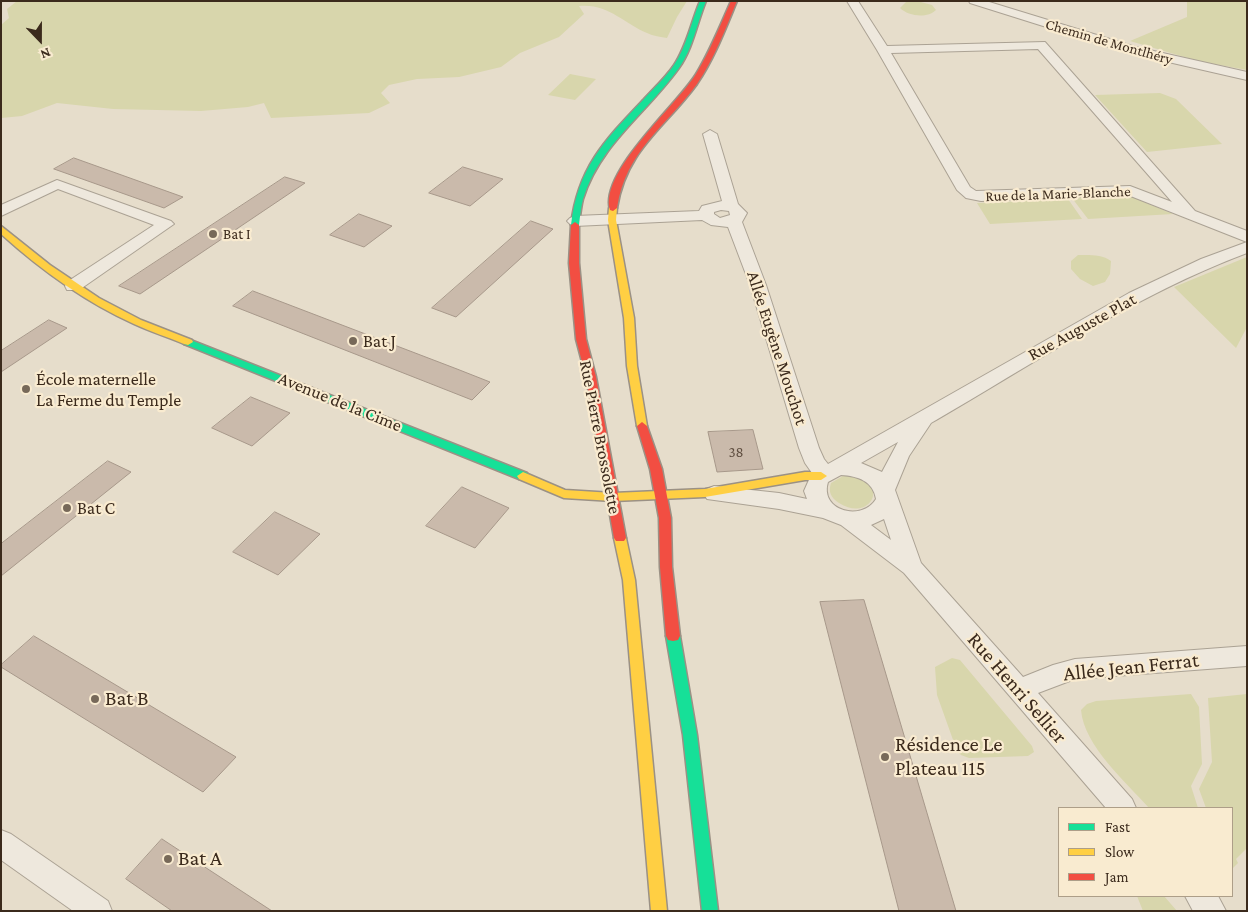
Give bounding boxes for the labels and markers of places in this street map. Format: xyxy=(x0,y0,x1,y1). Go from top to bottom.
place label: Bat I xyxy=(223,225,250,243)
marker: Bat I xyxy=(207,228,219,240)
place label: Bat J xyxy=(363,330,396,352)
marker: Bat J xyxy=(347,335,359,347)
place label: École maternelle La Ferme du Temple xyxy=(36,368,181,410)
marker: École maternelle La Ferme du Temple xyxy=(20,383,32,395)
place label: Bat C xyxy=(77,497,115,519)
marker: Bat C xyxy=(61,502,73,514)
place label: Bat B xyxy=(105,686,149,712)
marker: Bat B xyxy=(89,693,101,705)
place label: Résidence Le Plateau 115 xyxy=(895,732,1002,782)
marker: Résidence Le Plateau 115 xyxy=(879,751,891,763)
place label: Bat A xyxy=(178,846,222,872)
marker: Bat A xyxy=(162,853,174,865)

